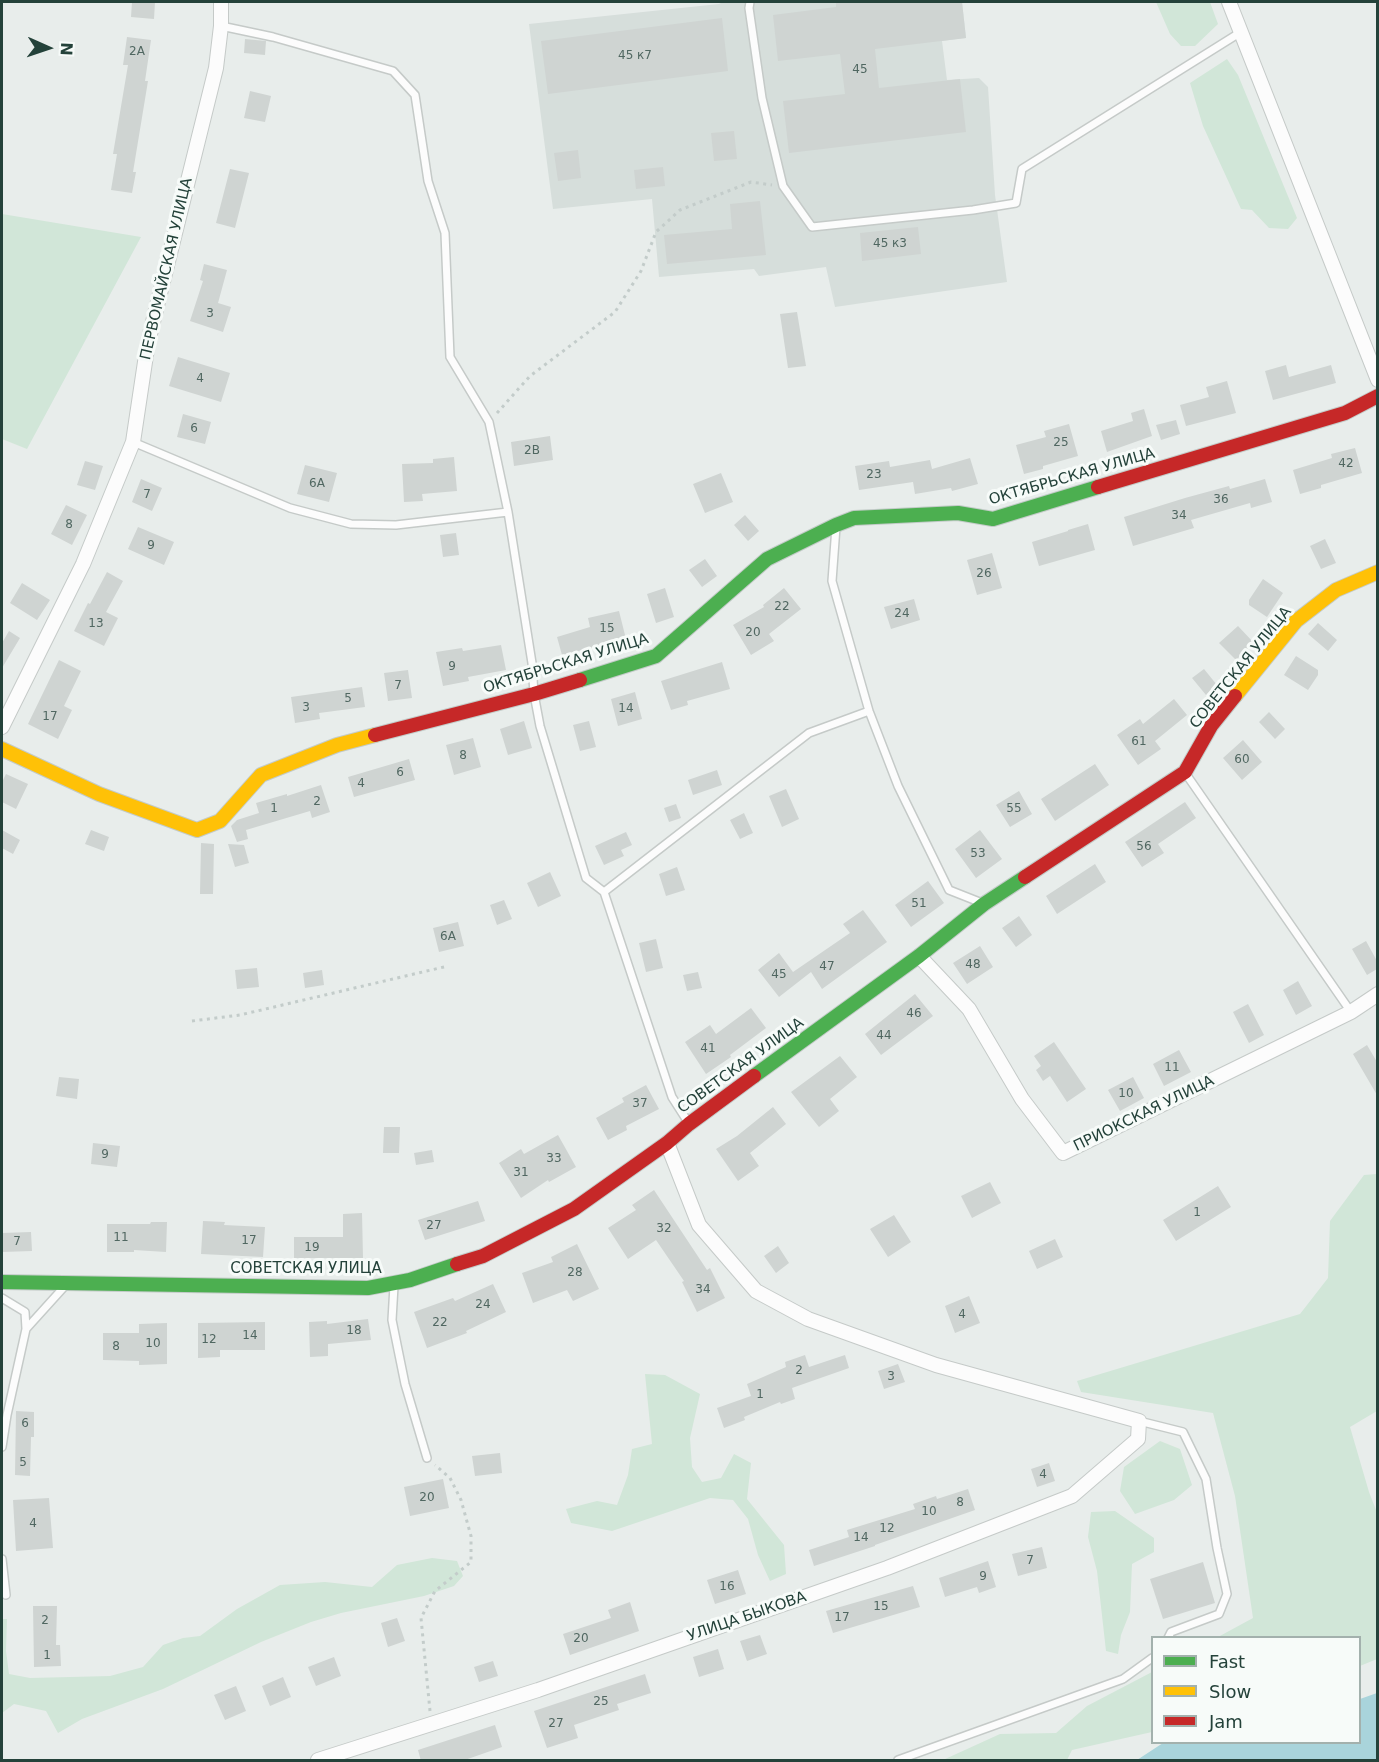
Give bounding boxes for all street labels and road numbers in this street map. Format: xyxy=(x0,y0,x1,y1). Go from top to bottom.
street label: ПЕРВОМАЙСКАЯ УЛИЦА xyxy=(137,176,197,362)
street label: ОКТЯБРЬСКАЯ УЛИЦА xyxy=(987,445,1157,509)
street label: СОВЕТСКАЯ УЛИЦА xyxy=(1186,604,1296,732)
street label: ОКТЯБРЬСКАЯ УЛИЦА xyxy=(481,630,651,698)
street label: СОВЕТСКАЯ УЛИЦА xyxy=(674,1014,808,1118)
street label: ПРИОКСКАЯ УЛИЦА xyxy=(1071,1072,1217,1156)
street label: СОВЕТСКАЯ УЛИЦА xyxy=(230,1260,382,1278)
street label: УЛИЦА БЫКОВА xyxy=(685,1588,809,1646)

